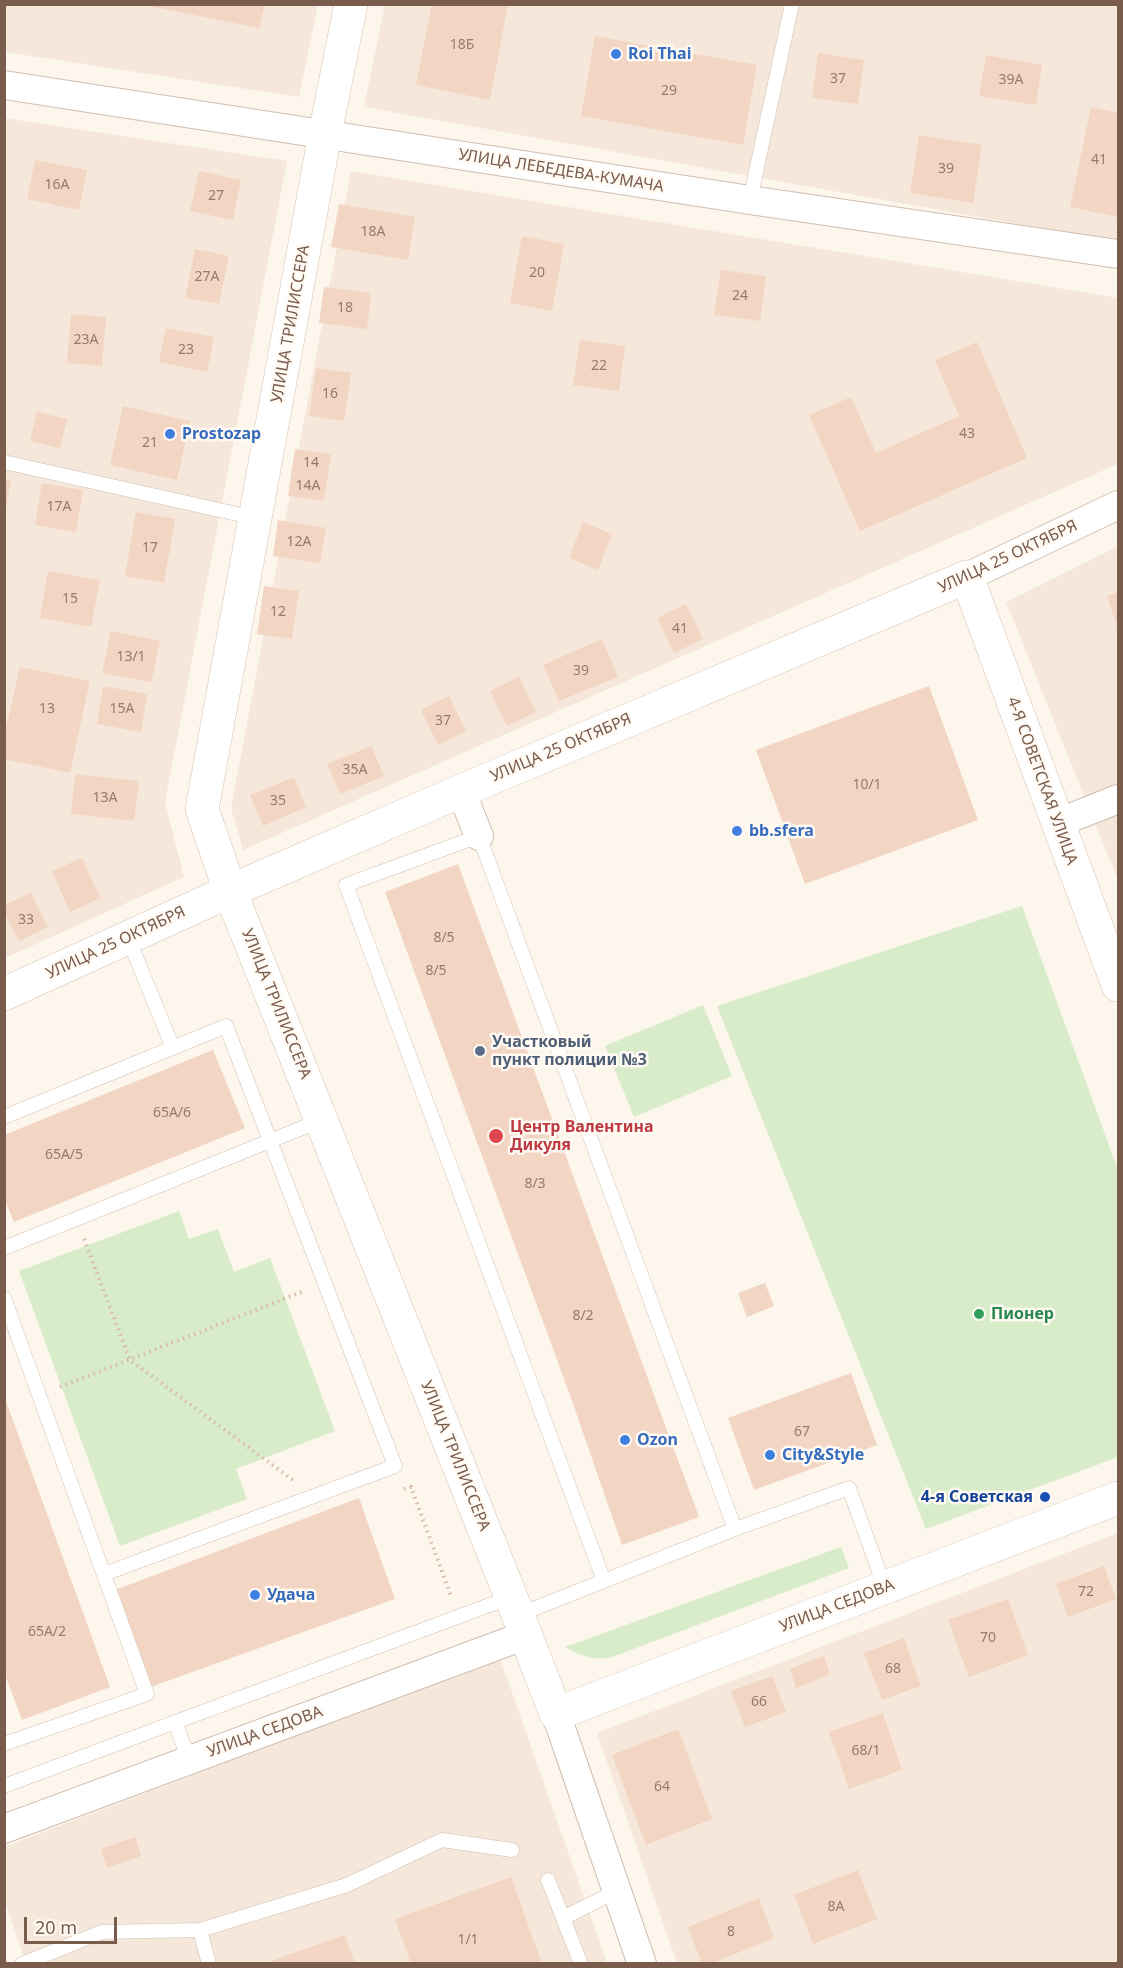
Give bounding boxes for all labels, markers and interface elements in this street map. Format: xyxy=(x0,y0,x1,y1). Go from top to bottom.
house number: 18Б xyxy=(450,37,474,53)
place label: Roi Thai xyxy=(628,44,691,64)
marker: Roi Thai xyxy=(609,47,623,61)
house number: 37 xyxy=(830,71,846,87)
house number: 39А xyxy=(999,72,1023,88)
house number: 29 xyxy=(661,83,677,99)
street label: УЛИЦА ЛЕБЕДЕВА-КУМАЧА xyxy=(457,145,665,197)
house number: 41 xyxy=(1091,152,1107,168)
house number: 39 xyxy=(938,161,954,177)
house number: 16А xyxy=(45,177,69,193)
house number: 27 xyxy=(208,188,224,204)
house number: 18А xyxy=(361,224,385,240)
street label: УЛИЦА ТРИЛИССЕРА xyxy=(268,244,314,404)
house number: 20 xyxy=(529,265,545,281)
house number: 27А xyxy=(195,269,219,285)
house number: 24 xyxy=(732,288,748,304)
house number: 18 xyxy=(337,300,353,316)
house number: 23А xyxy=(74,332,98,348)
house number: 23 xyxy=(178,342,194,358)
house number: 22 xyxy=(591,358,607,374)
house number: 16 xyxy=(322,386,338,402)
place label: Prostozap xyxy=(182,424,261,444)
house number: 43 xyxy=(959,426,975,442)
marker: Prostozap xyxy=(163,427,177,441)
house number: 21 xyxy=(142,435,158,451)
house number: 14 xyxy=(303,455,319,471)
house number: 14А xyxy=(296,478,320,494)
house number: 17А xyxy=(47,499,71,515)
street label: УЛИЦА 25 ОКТЯБРЯ xyxy=(935,516,1081,598)
house number: 12А xyxy=(287,534,311,550)
house number: 17 xyxy=(142,540,158,556)
house number: 15 xyxy=(62,591,78,607)
house number: 12 xyxy=(270,604,286,620)
house number: 41 xyxy=(672,621,688,637)
house number: 13/1 xyxy=(116,649,146,665)
house number: 39 xyxy=(573,663,589,679)
street label: 4-Я СОВЕТСКАЯ УЛИЦА xyxy=(1003,694,1081,868)
house number: 13 xyxy=(39,701,55,717)
house number: 15А xyxy=(110,701,134,717)
street label: УЛИЦА 25 ОКТЯБРЯ xyxy=(488,710,634,786)
house number: 37 xyxy=(435,713,451,729)
house number: 35А xyxy=(343,762,367,778)
house number: 10/1 xyxy=(852,777,882,793)
house number: 13А xyxy=(93,790,117,806)
house number: 35 xyxy=(270,793,286,809)
place label: bb.sfera xyxy=(749,821,814,841)
marker: bb.sfera xyxy=(730,824,744,838)
street label: УЛИЦА 25 ОКТЯБРЯ xyxy=(43,902,189,984)
house number: 33 xyxy=(18,912,34,928)
street label: УЛИЦА ТРИЛИССЕРА xyxy=(237,926,315,1082)
house number: 8/5 xyxy=(433,930,455,946)
house number: 8/5 xyxy=(425,963,447,979)
place label: Участковый пункт полиции №3 xyxy=(492,1032,647,1070)
marker: Участковый пункт полиции №3 xyxy=(473,1044,487,1058)
house number: 65А/6 xyxy=(153,1105,191,1121)
place label: Центр Валентина Дикуля xyxy=(510,1117,653,1155)
marker: Центр Валентина Дикуля xyxy=(487,1127,505,1145)
house number: 65А/5 xyxy=(45,1147,83,1163)
house number: 8/3 xyxy=(524,1176,546,1192)
place label: Пионер xyxy=(991,1304,1054,1324)
marker: Пионер xyxy=(972,1307,986,1321)
house number: 8/2 xyxy=(572,1308,594,1324)
street label: УЛИЦА ТРИЛИССЕРА xyxy=(416,1378,494,1534)
house number: 67 xyxy=(794,1424,810,1440)
place label: Ozon xyxy=(637,1430,678,1450)
marker: Ozon xyxy=(618,1433,632,1447)
place label: City&Style xyxy=(782,1445,864,1465)
marker: City&Style xyxy=(763,1448,777,1462)
place label: 4-я Советская xyxy=(921,1487,1033,1507)
marker: 4-я Советская xyxy=(1038,1490,1052,1504)
street label: УЛИЦА СЕДОВА xyxy=(777,1575,897,1637)
house number: 72 xyxy=(1078,1584,1094,1600)
place label: Удача xyxy=(267,1585,315,1605)
marker: Удача xyxy=(248,1588,262,1602)
house number: 65А/2 xyxy=(28,1624,66,1640)
house number: 70 xyxy=(980,1630,996,1646)
house number: 68 xyxy=(885,1661,901,1677)
house number: 66 xyxy=(751,1694,767,1710)
street label: УЛИЦА СЕДОВА xyxy=(205,1702,325,1762)
house number: 68/1 xyxy=(851,1743,881,1759)
house number: 64 xyxy=(654,1779,670,1795)
house number: 8А xyxy=(828,1899,844,1915)
scale bar xyxy=(27,1905,120,1943)
text: 20 m xyxy=(35,1915,77,1939)
house number: 8 xyxy=(727,1924,735,1940)
house number: 1/1 xyxy=(457,1932,479,1948)

